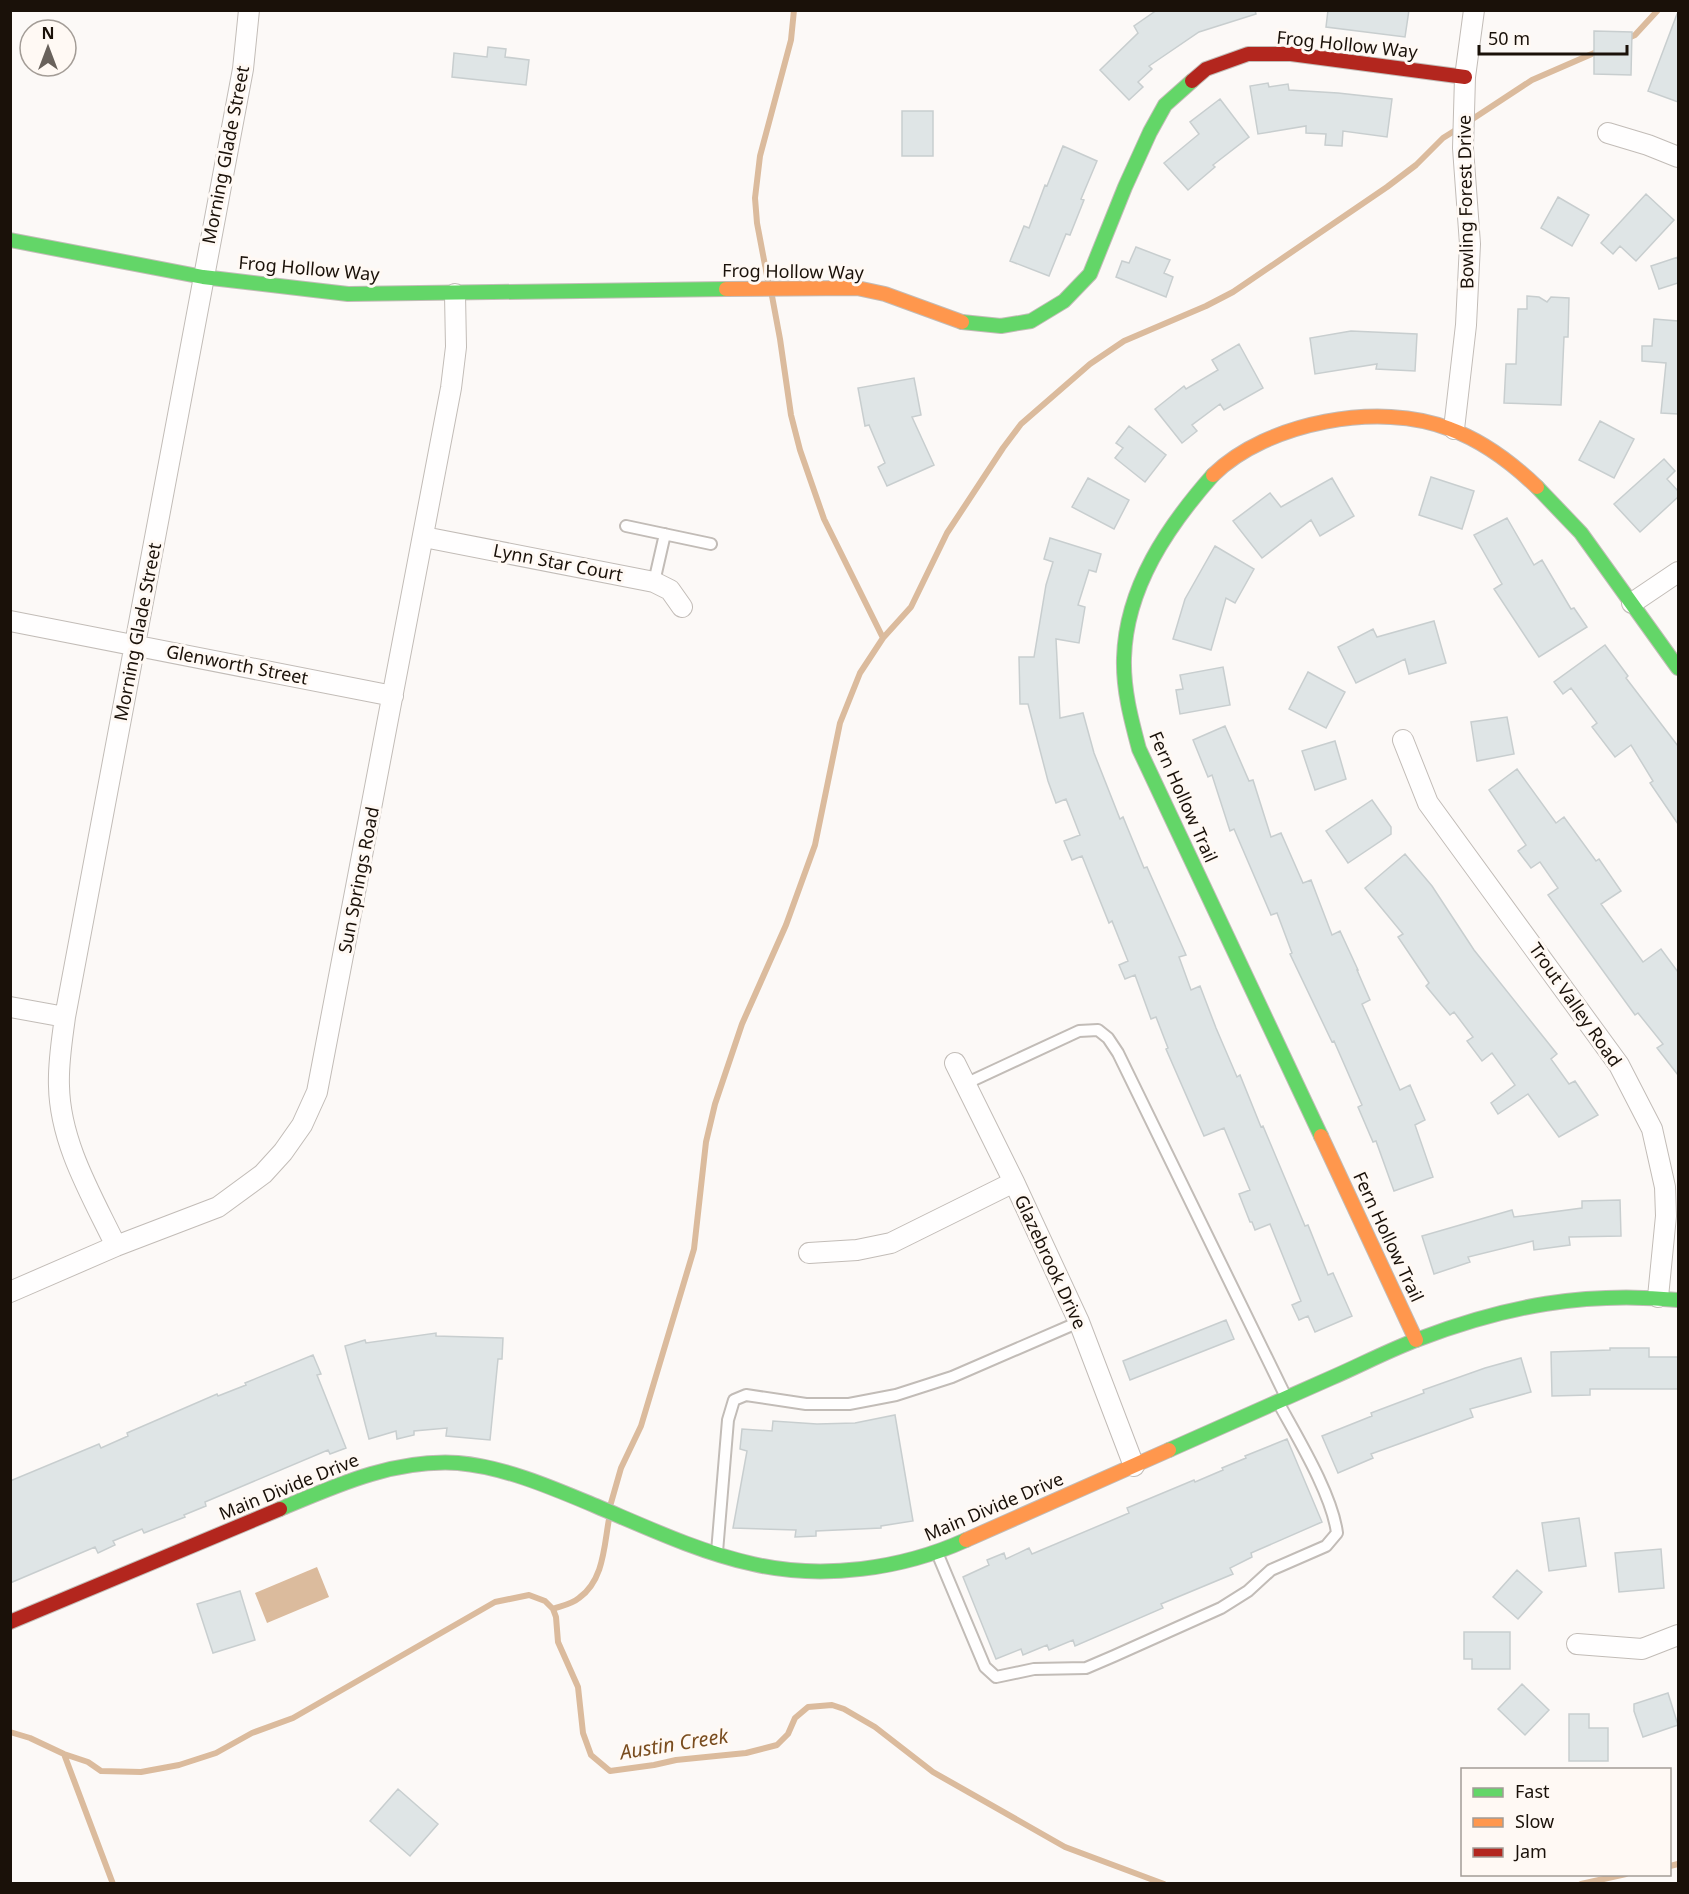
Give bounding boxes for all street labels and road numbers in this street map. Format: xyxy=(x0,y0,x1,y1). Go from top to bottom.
street label: Frog Hollow Way xyxy=(1275,25,1420,63)
street label: Morning Glade Street xyxy=(196,63,254,246)
street label: Bowling Forest Drive xyxy=(1451,115,1479,289)
street label: Frog Hollow Way xyxy=(238,250,381,286)
street label: Frog Hollow Way xyxy=(722,258,865,284)
street label: Lynn Star Court xyxy=(491,538,625,586)
street label: Morning Glade Street xyxy=(108,540,166,723)
street label: Glenworth Street xyxy=(164,638,311,690)
street label: Fern Hollow Trail xyxy=(1144,727,1224,866)
street label: Sun Springs Road xyxy=(332,805,384,955)
street label: Trout Valley Road xyxy=(1524,938,1628,1071)
street label: Fern Hollow Trail xyxy=(1348,1168,1430,1306)
street label: Glazebrook Drive xyxy=(1009,1191,1092,1332)
street label: Main Divide Drive xyxy=(215,1447,362,1525)
street label: Main Divide Drive xyxy=(920,1466,1067,1546)

